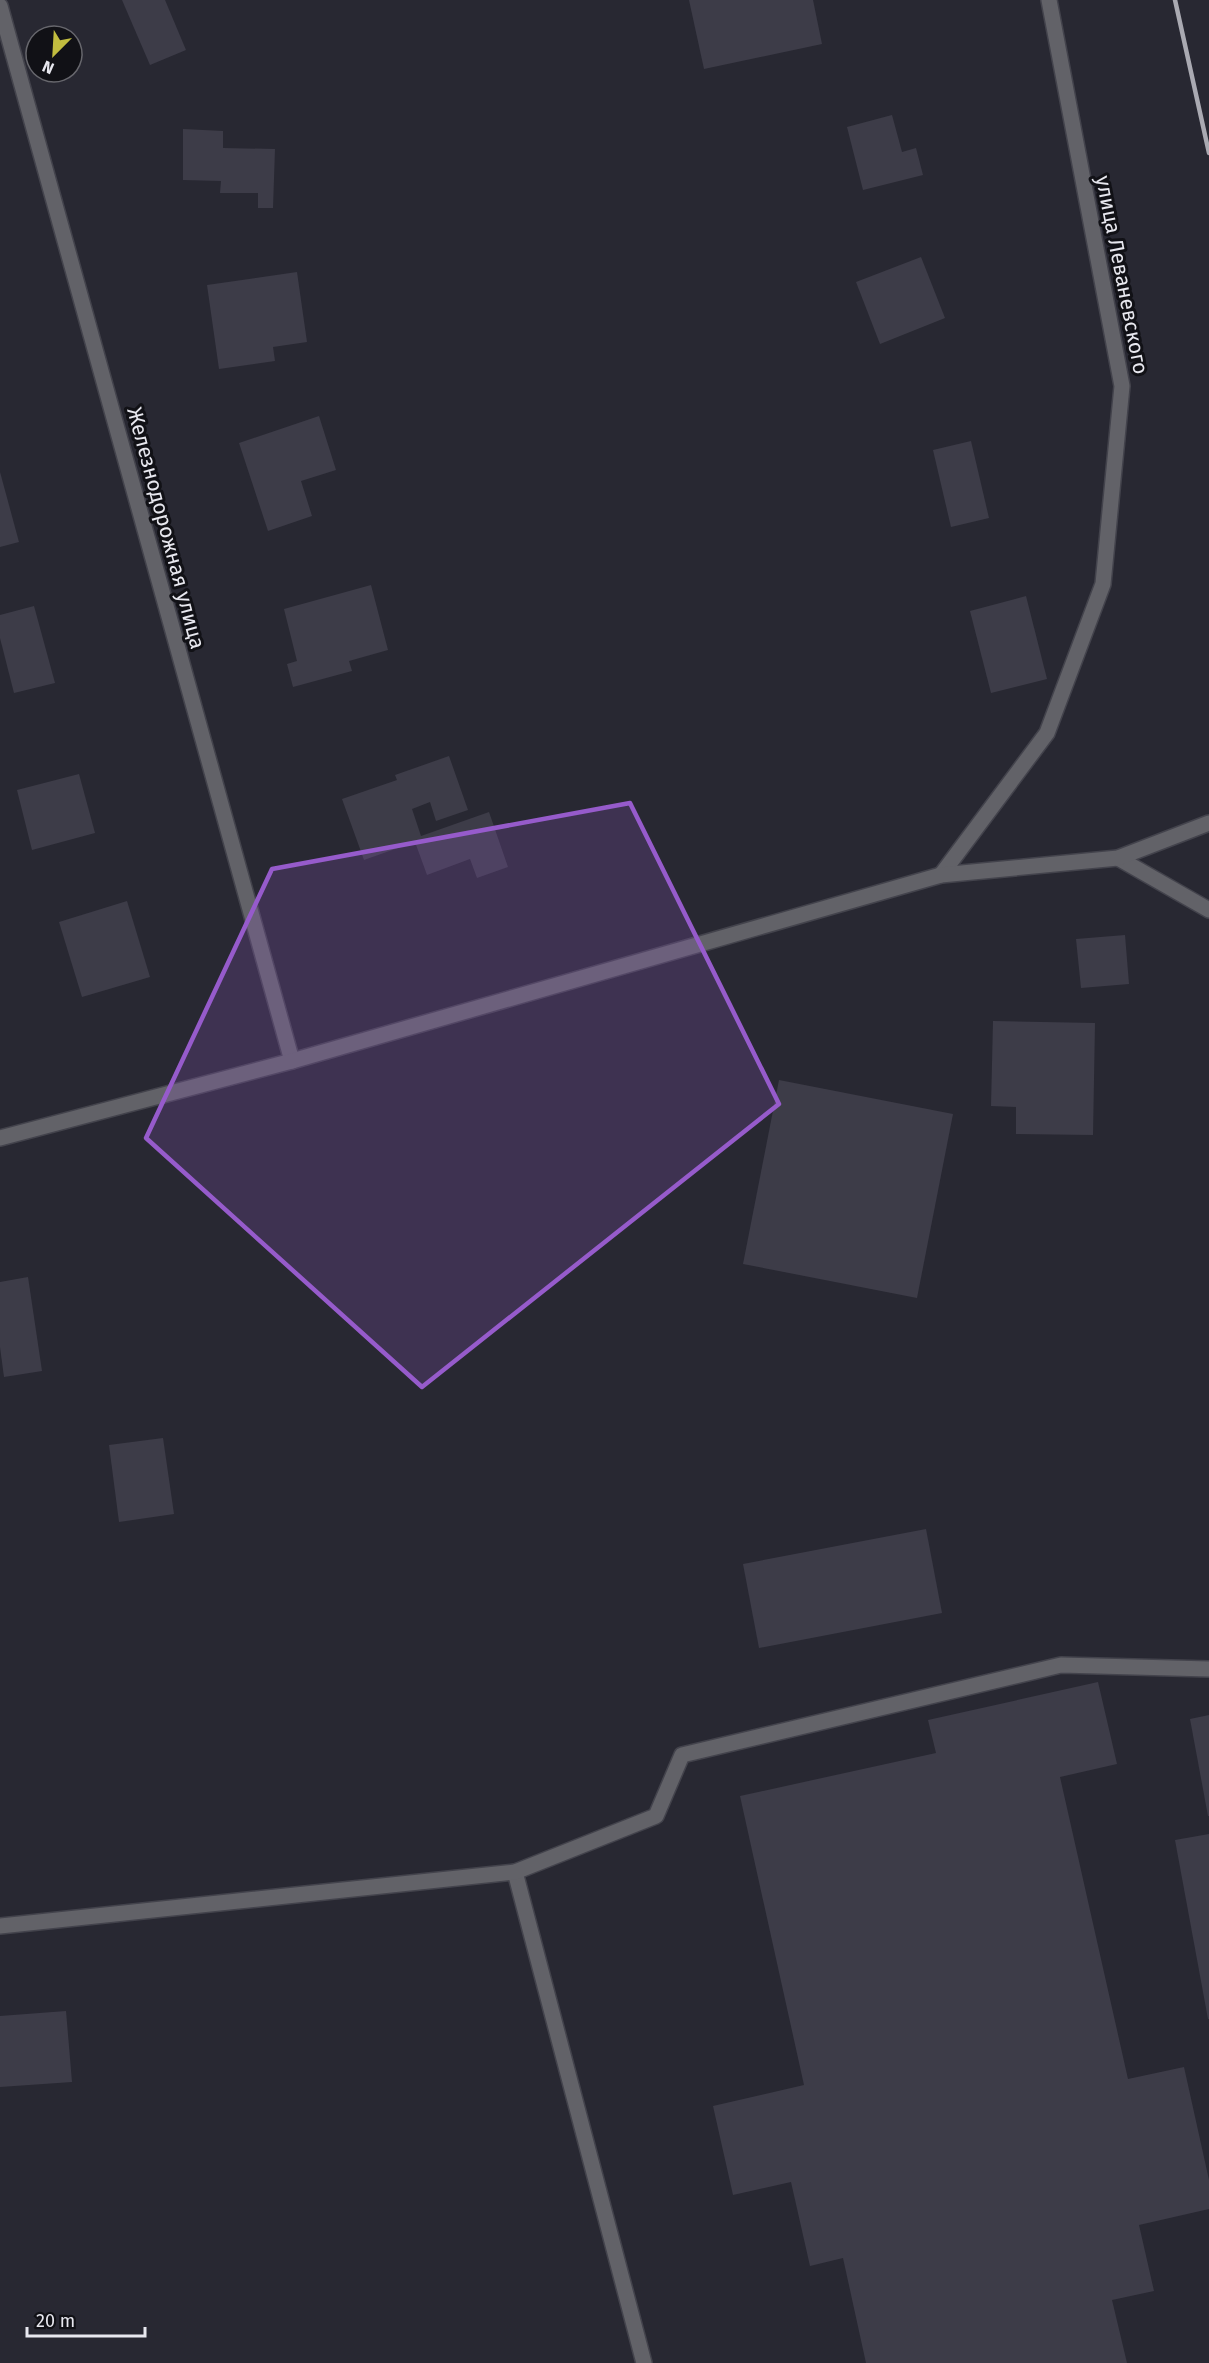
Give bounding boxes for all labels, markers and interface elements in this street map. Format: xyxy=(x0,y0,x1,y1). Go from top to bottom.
north arrow xyxy=(24,24,84,84)
text: N xyxy=(39,56,57,78)
street label: улица Леваневского xyxy=(1090,173,1154,377)
street label: Железнодорожная улица xyxy=(121,404,211,652)
scale bar xyxy=(27,2300,146,2338)
text: 20 m xyxy=(36,2310,75,2332)

